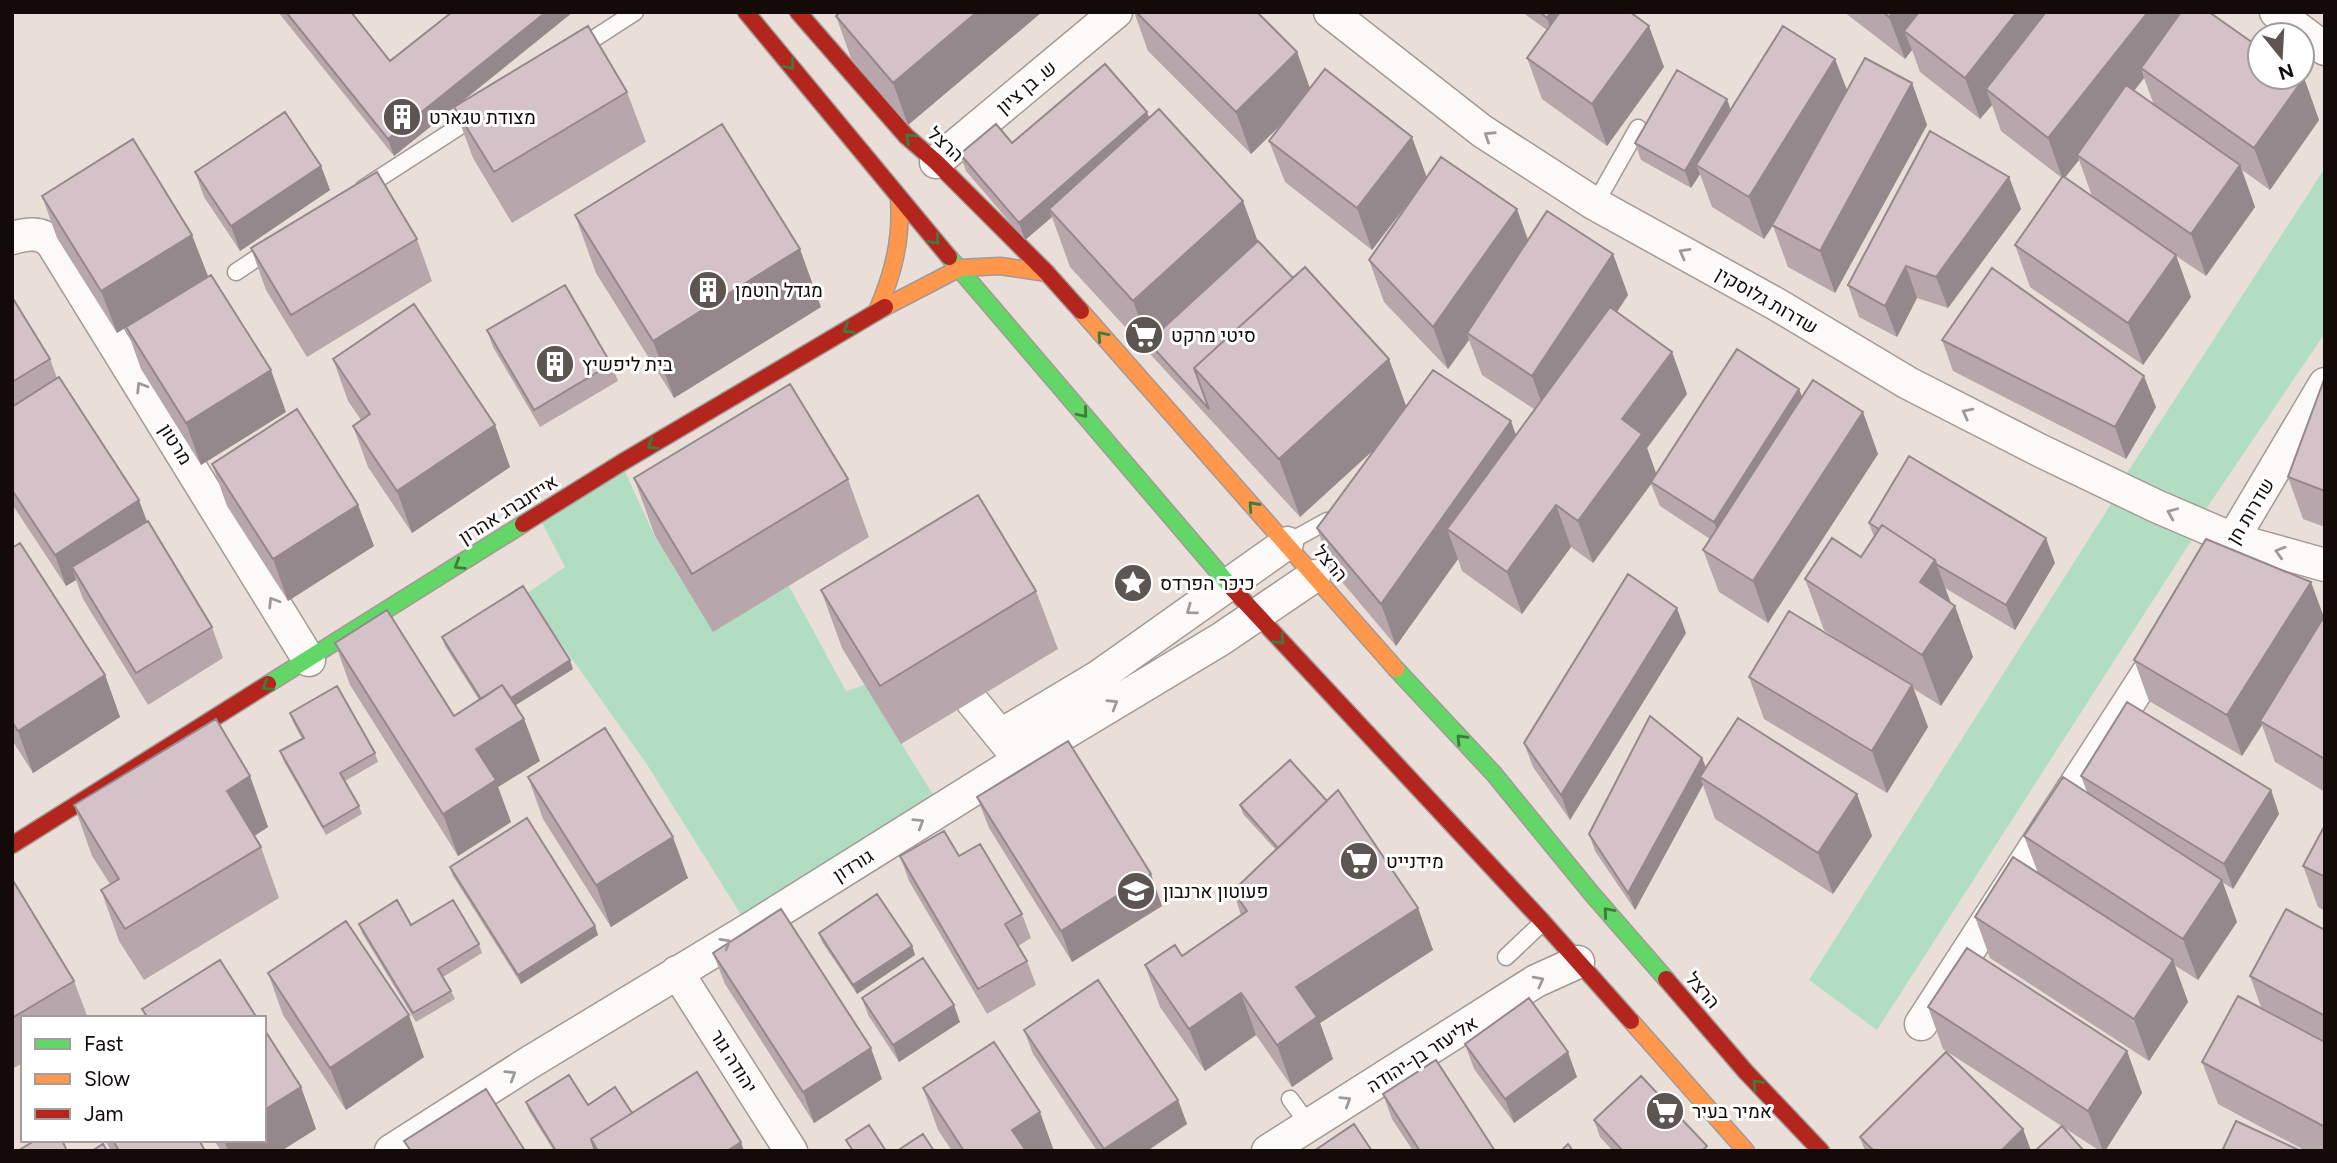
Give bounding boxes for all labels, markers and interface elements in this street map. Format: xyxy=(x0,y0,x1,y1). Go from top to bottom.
north arrow xyxy=(2246,21,2316,91)
one-way arrow xyxy=(782,56,794,69)
street label: ש. בן ציון xyxy=(992,56,1061,119)
text: N xyxy=(2276,58,2297,85)
building icon: מצודת טגארט xyxy=(381,96,423,138)
place label: מצודת טגארט xyxy=(429,106,536,129)
street label: הרצל xyxy=(923,122,968,167)
one-way arrow xyxy=(1484,131,1497,144)
one-way arrow xyxy=(905,134,918,147)
one-way arrow xyxy=(927,232,939,245)
one-way arrow xyxy=(1679,248,1691,261)
street label: שדרות גלוסקין xyxy=(1712,262,1822,339)
building icon: מגדל רוטמן xyxy=(687,269,729,311)
place label: מגדל רוטמן xyxy=(735,279,823,302)
supermarket icon: סיטי מרקט xyxy=(1123,314,1165,356)
one-way arrow xyxy=(842,320,855,333)
place label: סיטי מרקט xyxy=(1171,324,1256,347)
one-way arrow xyxy=(1098,331,1111,344)
building icon: בית ליפשיץ xyxy=(534,343,576,385)
place label: בית ליפשיץ xyxy=(582,353,673,376)
one-way arrow xyxy=(136,382,149,395)
one-way arrow xyxy=(1075,405,1087,418)
one-way arrow xyxy=(1962,408,1974,422)
street label: מרטון xyxy=(154,419,197,469)
one-way arrow xyxy=(647,437,660,450)
street label: אייזנברג אהרון xyxy=(455,470,562,549)
street label: שדרות חן xyxy=(2222,474,2279,549)
one-way arrow xyxy=(1249,501,1261,514)
one-way arrow xyxy=(2167,507,2179,521)
street label: הרצל xyxy=(1309,540,1352,586)
one-way arrow xyxy=(2274,546,2286,561)
one-way arrow xyxy=(454,557,467,570)
place icon: כיכר הפרדס xyxy=(1112,562,1154,604)
place label: כיכר הפרדס xyxy=(1160,572,1255,595)
one-way arrow xyxy=(268,597,281,610)
one-way arrow xyxy=(1186,602,1198,614)
one-way arrow xyxy=(1271,632,1284,645)
one-way arrow xyxy=(261,678,274,691)
one-way arrow xyxy=(1105,699,1118,712)
one-way arrow xyxy=(1456,734,1469,747)
one-way arrow xyxy=(911,819,924,832)
supermarket icon: מידנייט xyxy=(1338,840,1380,882)
street label: גורדון xyxy=(829,844,878,887)
place label: מידנייט xyxy=(1386,850,1444,873)
school or university icon: פעוטון ארנבון xyxy=(1115,870,1157,912)
place label: פעוטון ארנבון xyxy=(1163,880,1268,903)
one-way arrow xyxy=(1604,907,1616,920)
one-way arrow xyxy=(718,938,731,951)
street label: הרצל xyxy=(1681,967,1725,1013)
one-way arrow xyxy=(1532,975,1544,989)
street label: אליעזר בן-יהודה xyxy=(1363,1011,1482,1098)
legend xyxy=(21,1016,266,1142)
street label: יהודה גור xyxy=(705,1025,762,1097)
text: Fast xyxy=(84,1031,124,1056)
text: Slow xyxy=(84,1066,130,1091)
one-way arrow xyxy=(503,1070,516,1083)
one-way arrow xyxy=(1753,1079,1766,1092)
supermarket icon: אמיר בעיר xyxy=(1644,1090,1686,1132)
one-way arrow xyxy=(1339,1097,1352,1110)
place label: אמיר בעיר xyxy=(1692,1100,1772,1123)
text: Jam xyxy=(84,1101,123,1126)

